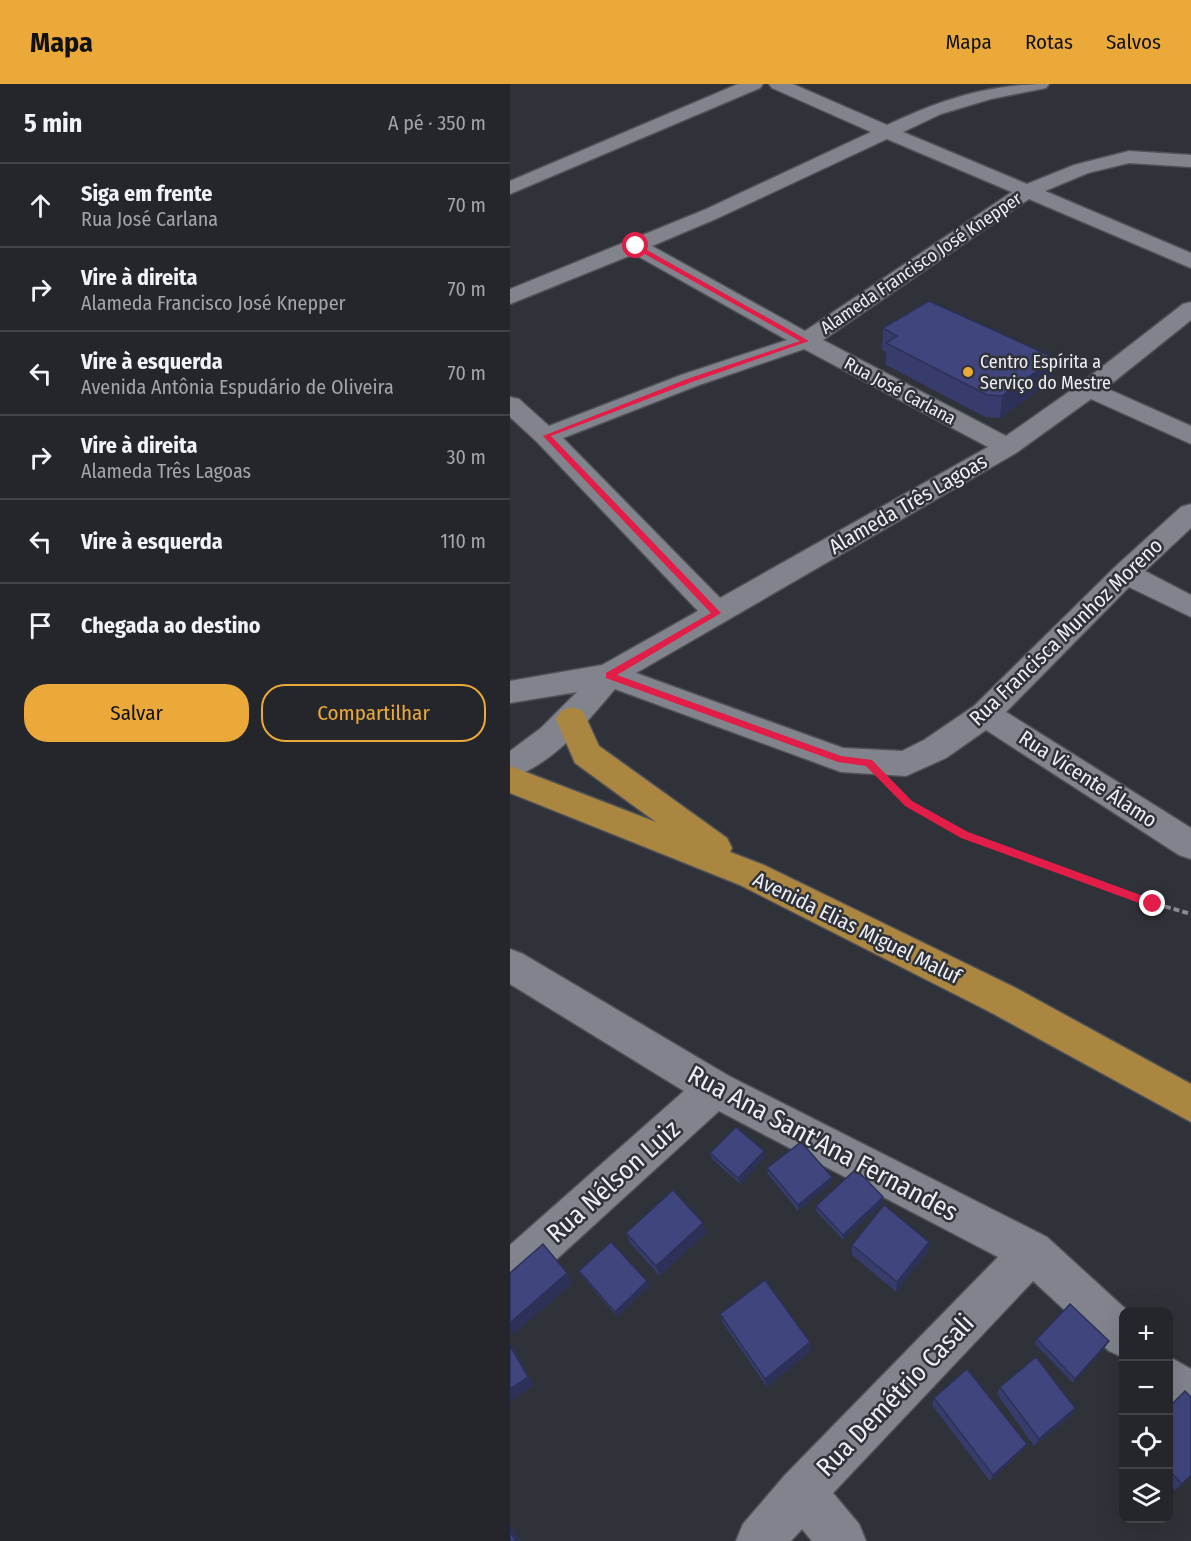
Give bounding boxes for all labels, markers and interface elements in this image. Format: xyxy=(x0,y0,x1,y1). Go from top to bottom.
text: Mapa xyxy=(30,26,93,59)
text: Mapa xyxy=(945,29,992,55)
text: Rotas xyxy=(1025,29,1073,55)
text: Salvos xyxy=(1106,29,1161,55)
text: 5 min xyxy=(24,108,82,139)
text: A pé · 350 m xyxy=(388,111,486,135)
text: Siga em frente xyxy=(81,180,212,207)
street label: Alameda Francisco José Knepper xyxy=(816,187,1026,339)
icon: ahead xyxy=(24,189,57,222)
text: 70 m xyxy=(448,193,486,217)
text: Rua José Carlana xyxy=(81,207,218,231)
route start xyxy=(622,232,648,258)
text: Vire à direita xyxy=(81,264,197,291)
icon: right xyxy=(24,273,57,306)
text: 70 m xyxy=(448,277,486,301)
text: Alameda Francisco José Knepper xyxy=(81,291,346,315)
text: Vire à esquerda xyxy=(81,348,223,375)
place label: Centro Espírita a Serviço do Mestre xyxy=(980,351,1111,394)
street label: Rua José Carlana xyxy=(840,352,960,430)
icon: left xyxy=(24,357,57,390)
text: 70 m xyxy=(448,361,486,385)
marker: Centro Espírita a Serviço do Mestre xyxy=(961,365,975,379)
text: Avenida Antônia Espudário de Oliveira xyxy=(81,375,394,399)
text: Vire à direita xyxy=(81,432,197,459)
icon: right xyxy=(24,441,57,474)
text: 30 m xyxy=(446,445,486,469)
street label: Alameda Três Lagoas xyxy=(824,448,992,560)
text: Alameda Três Lagoas xyxy=(81,459,251,483)
icon: left xyxy=(24,525,57,558)
text: Vire à esquerda xyxy=(81,528,223,555)
text: 110 m xyxy=(440,529,486,553)
street label: Rua Francisca Munhoz Moreno xyxy=(964,533,1168,731)
icon: arrive xyxy=(24,609,57,642)
text: Chegada ao destino xyxy=(81,612,261,639)
button: Salvar xyxy=(24,684,249,742)
button: Compartilhar xyxy=(261,684,486,742)
street label: Rua Vicente Álamo xyxy=(1014,725,1162,833)
street label: Avenida Elias Miguel Maluf xyxy=(749,866,966,990)
route end xyxy=(1139,890,1165,916)
street label: Rua Ana Sant'Ana Fernandes xyxy=(682,1059,963,1228)
street label: Rua Nélson Luiz xyxy=(540,1114,686,1249)
map controls xyxy=(1119,1307,1173,1523)
button: + xyxy=(1119,1307,1173,1361)
street label: Rua Demétrio Casali xyxy=(810,1308,981,1483)
button: − xyxy=(1119,1361,1173,1415)
button: locate xyxy=(1119,1415,1173,1469)
button: layers xyxy=(1119,1469,1173,1523)

